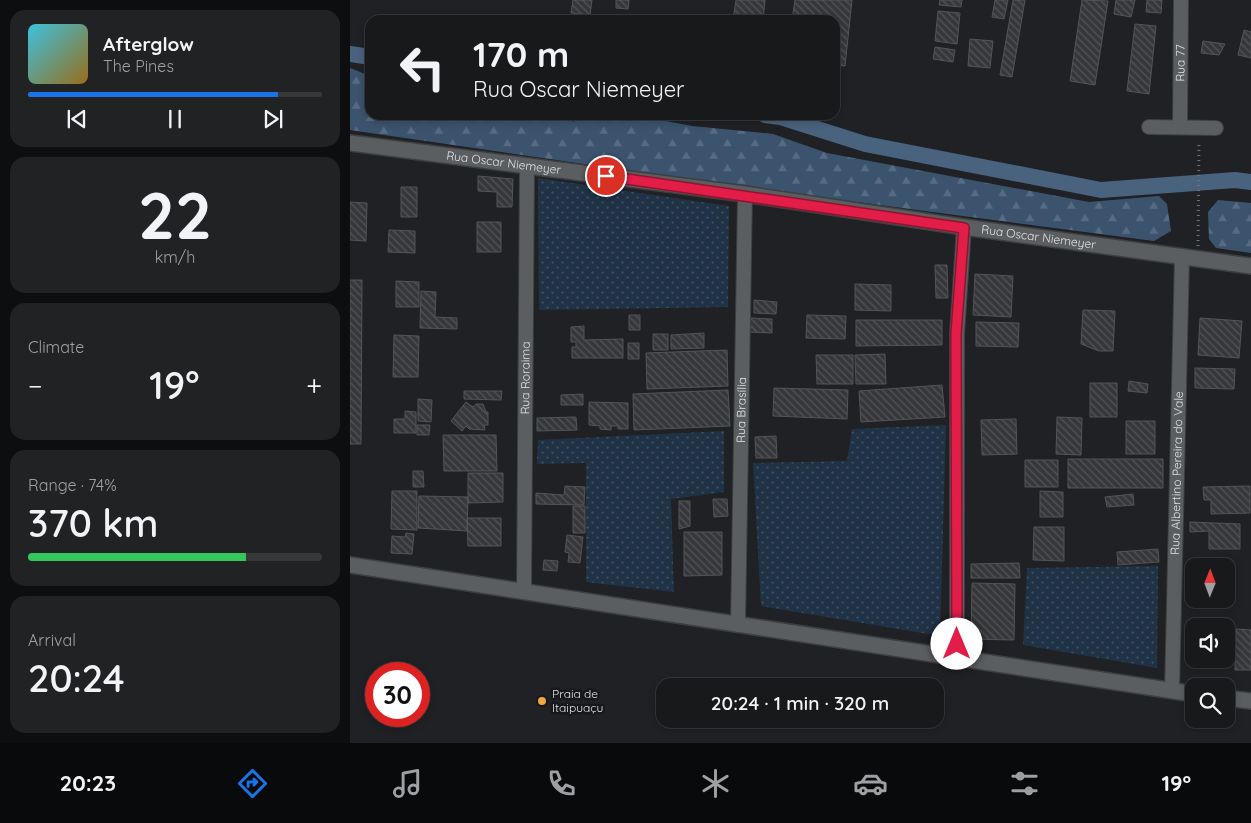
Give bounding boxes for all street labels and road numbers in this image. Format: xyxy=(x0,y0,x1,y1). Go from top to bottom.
street label: Rua 77 xyxy=(1172,44,1188,82)
street label: Rua Oscar Niemeyer xyxy=(446,148,562,177)
street label: Rua Oscar Niemeyer xyxy=(980,221,1097,252)
street label: Rua Roraima xyxy=(517,341,533,415)
street label: Rua Brasília xyxy=(733,377,749,443)
street label: Rua Albertino Pereira do Vale xyxy=(1167,391,1186,555)

